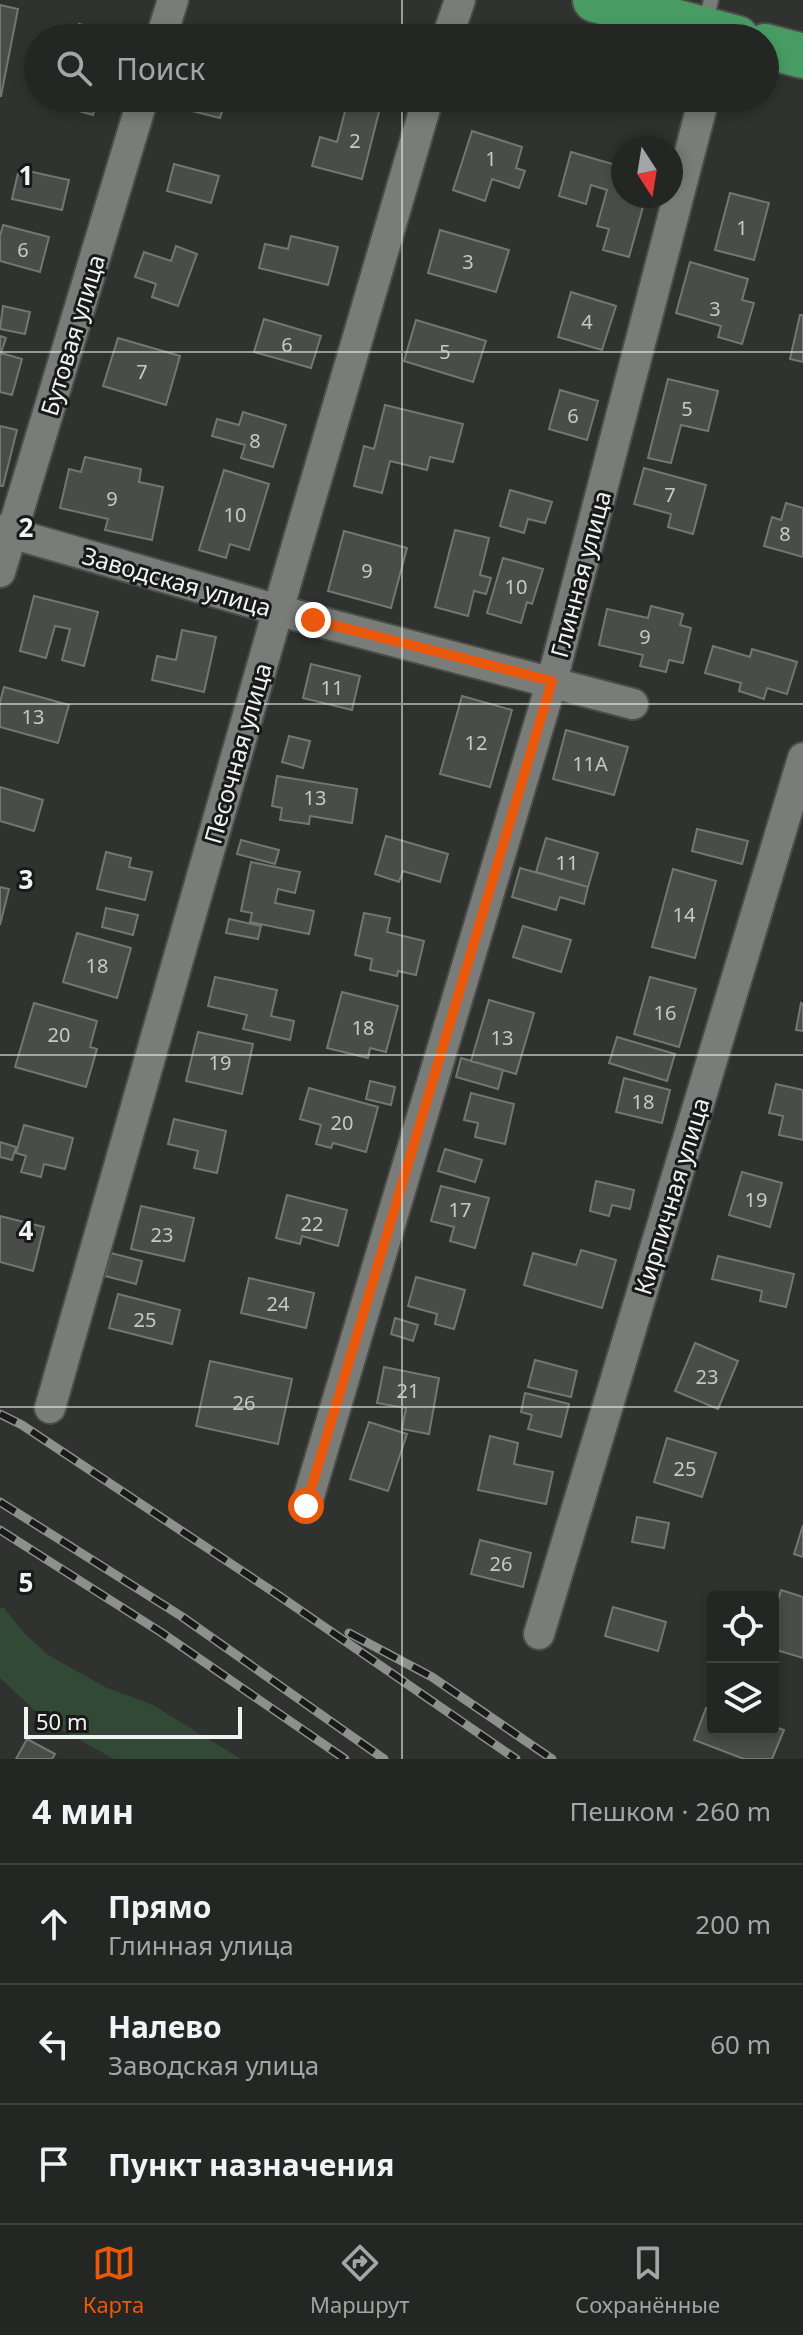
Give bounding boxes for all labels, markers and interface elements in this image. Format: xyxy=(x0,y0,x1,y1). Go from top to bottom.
search box xyxy=(24,24,779,112)
icon: search xyxy=(52,46,96,90)
text: Поиск xyxy=(116,48,205,89)
house number: 2 xyxy=(349,127,361,154)
north arrow xyxy=(611,136,683,208)
house number: 1 xyxy=(485,145,497,172)
text: 1 xyxy=(19,157,33,193)
house number: 1 xyxy=(736,214,748,241)
house number: 6 xyxy=(17,236,29,263)
house number: 3 xyxy=(462,248,474,275)
street label: Бутовая улица xyxy=(32,250,112,420)
house number: 3 xyxy=(709,295,721,322)
house number: 4 xyxy=(581,308,593,335)
house number: 6 xyxy=(281,331,293,358)
house number: 5 xyxy=(439,338,451,365)
house number: 7 xyxy=(136,358,148,385)
house number: 5 xyxy=(681,395,693,422)
house number: 6 xyxy=(567,402,579,429)
house number: 8 xyxy=(249,427,261,454)
house number: 7 xyxy=(664,481,676,508)
house number: 9 xyxy=(106,485,118,512)
street label: Глинная улица xyxy=(542,487,618,661)
house number: 10 xyxy=(224,501,246,528)
text: 2 xyxy=(19,509,34,545)
house number: 8 xyxy=(779,520,791,547)
street label: Заводская улица xyxy=(79,538,275,624)
house number: 9 xyxy=(361,557,373,584)
house number: 10 xyxy=(505,573,527,600)
route end xyxy=(295,602,331,638)
house number: 9 xyxy=(639,623,651,650)
street label: Песочная улица xyxy=(195,659,279,847)
house number: 11 xyxy=(321,674,343,701)
house number: 13 xyxy=(22,703,44,730)
house number: 12 xyxy=(465,729,487,756)
house number: 11А xyxy=(572,750,608,777)
house number: 13 xyxy=(304,784,326,811)
house number: 11 xyxy=(556,849,578,876)
text: 3 xyxy=(19,861,33,897)
house number: 14 xyxy=(673,901,696,928)
house number: 18 xyxy=(86,952,108,979)
house number: 16 xyxy=(654,999,676,1026)
house number: 18 xyxy=(352,1014,374,1041)
house number: 20 xyxy=(48,1021,70,1048)
house number: 13 xyxy=(491,1024,513,1051)
house number: 19 xyxy=(209,1049,231,1076)
house number: 18 xyxy=(632,1088,654,1115)
street label: Кирпичная улица xyxy=(625,1093,717,1299)
house number: 20 xyxy=(331,1109,353,1136)
house number: 19 xyxy=(745,1186,767,1213)
house number: 17 xyxy=(449,1196,471,1223)
house number: 22 xyxy=(301,1210,323,1237)
text: 4 xyxy=(19,1212,34,1248)
house number: 23 xyxy=(151,1221,173,1248)
house number: 24 xyxy=(267,1290,290,1317)
house number: 25 xyxy=(134,1306,156,1333)
house number: 23 xyxy=(696,1363,718,1390)
house number: 21 xyxy=(397,1377,419,1404)
house number: 26 xyxy=(233,1389,255,1416)
house number: 25 xyxy=(674,1455,696,1482)
route start xyxy=(288,1488,324,1524)
house number: 26 xyxy=(490,1550,512,1577)
text: 5 xyxy=(19,1564,33,1600)
map controls xyxy=(707,1591,779,1735)
button: locate xyxy=(707,1591,779,1663)
button: layers xyxy=(707,1663,779,1735)
scale bar xyxy=(24,1703,242,1739)
text: 50 m xyxy=(36,1706,87,1736)
text: 4 мин xyxy=(32,1788,134,1834)
text: Пешком · 260 m xyxy=(569,1793,771,1829)
text: Прямо xyxy=(108,1886,212,1927)
icon: ahead xyxy=(32,1902,76,1946)
text: 200 m xyxy=(695,1906,771,1942)
text: Глинная улица xyxy=(108,1927,294,1963)
text: Налево xyxy=(108,2006,222,2047)
icon: left xyxy=(32,2022,76,2066)
text: 60 m xyxy=(710,2026,771,2062)
text: Заводская улица xyxy=(108,2047,319,2083)
icon: arrive xyxy=(32,2142,76,2186)
text: Пункт назначения xyxy=(108,2144,394,2185)
tab: Карта xyxy=(83,2241,144,2319)
tab: Маршрут xyxy=(310,2241,409,2319)
tab: Сохранённые xyxy=(575,2241,720,2319)

